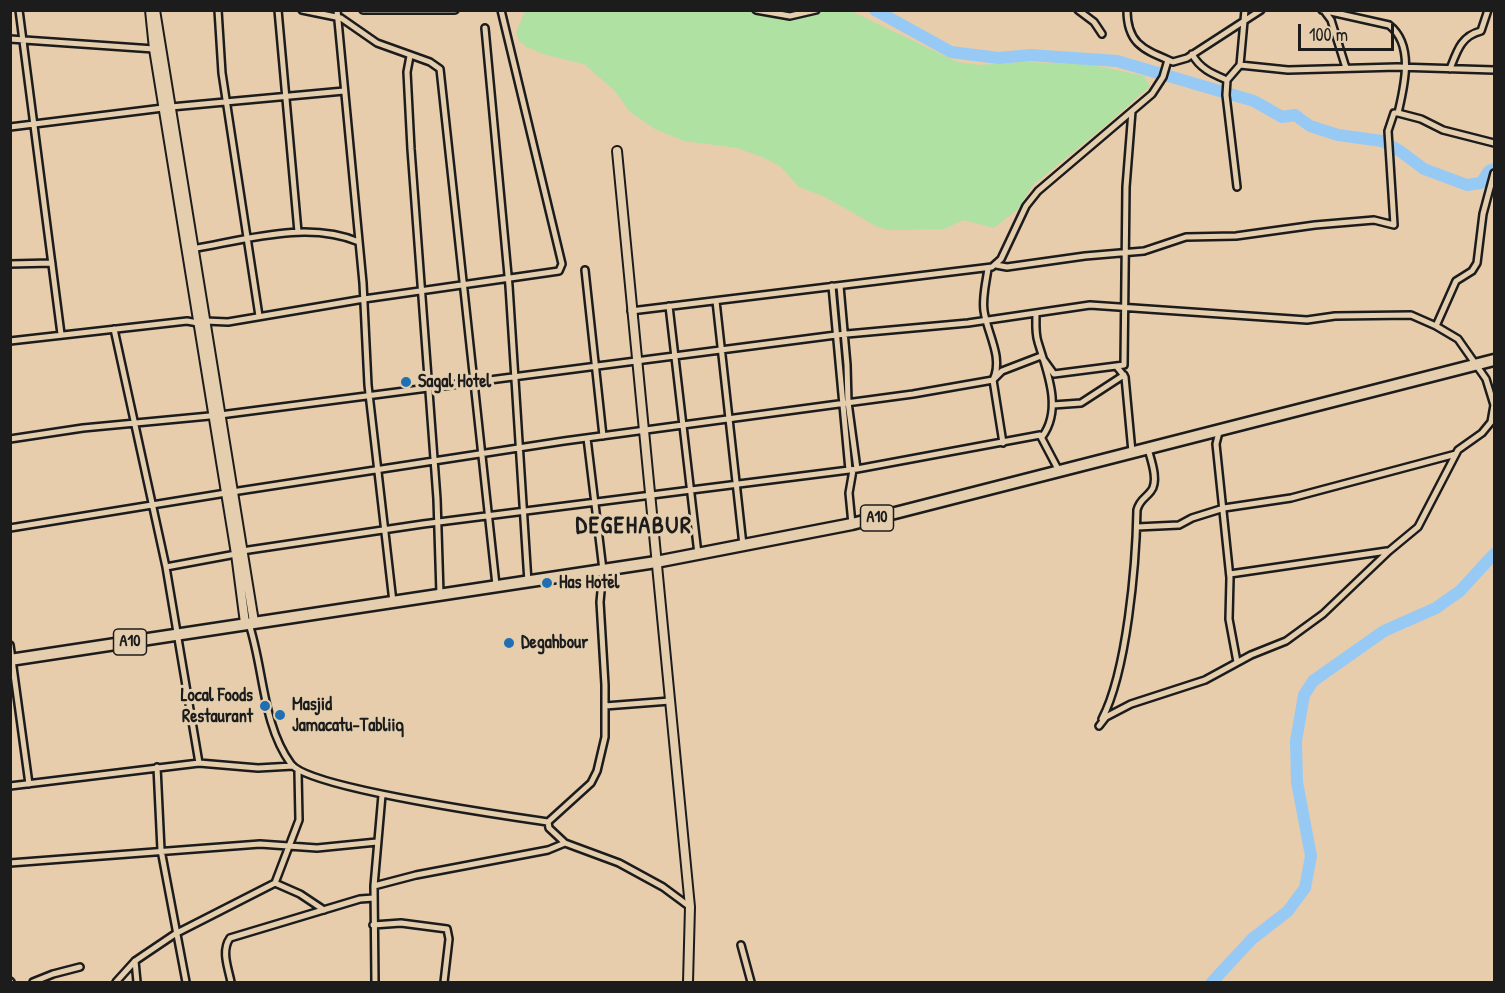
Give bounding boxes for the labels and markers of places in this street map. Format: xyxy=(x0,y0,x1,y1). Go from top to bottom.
place label: Sagal Hotel xyxy=(418,371,491,393)
marker: Sagal Hotel xyxy=(399,375,413,389)
place label: Has Hotel xyxy=(559,572,619,594)
marker: Has Hotel xyxy=(540,576,554,590)
place label: Degahbour xyxy=(521,632,588,654)
marker: Degahbour xyxy=(502,636,516,650)
place label: Local Foods Restaurant xyxy=(181,685,253,728)
place label: Masjid Jamacatu-Tabliiq xyxy=(292,694,404,736)
marker: Local Foods Restaurant xyxy=(258,699,272,713)
marker: Masjid Jamacatu-Tabliiq xyxy=(273,708,287,722)

